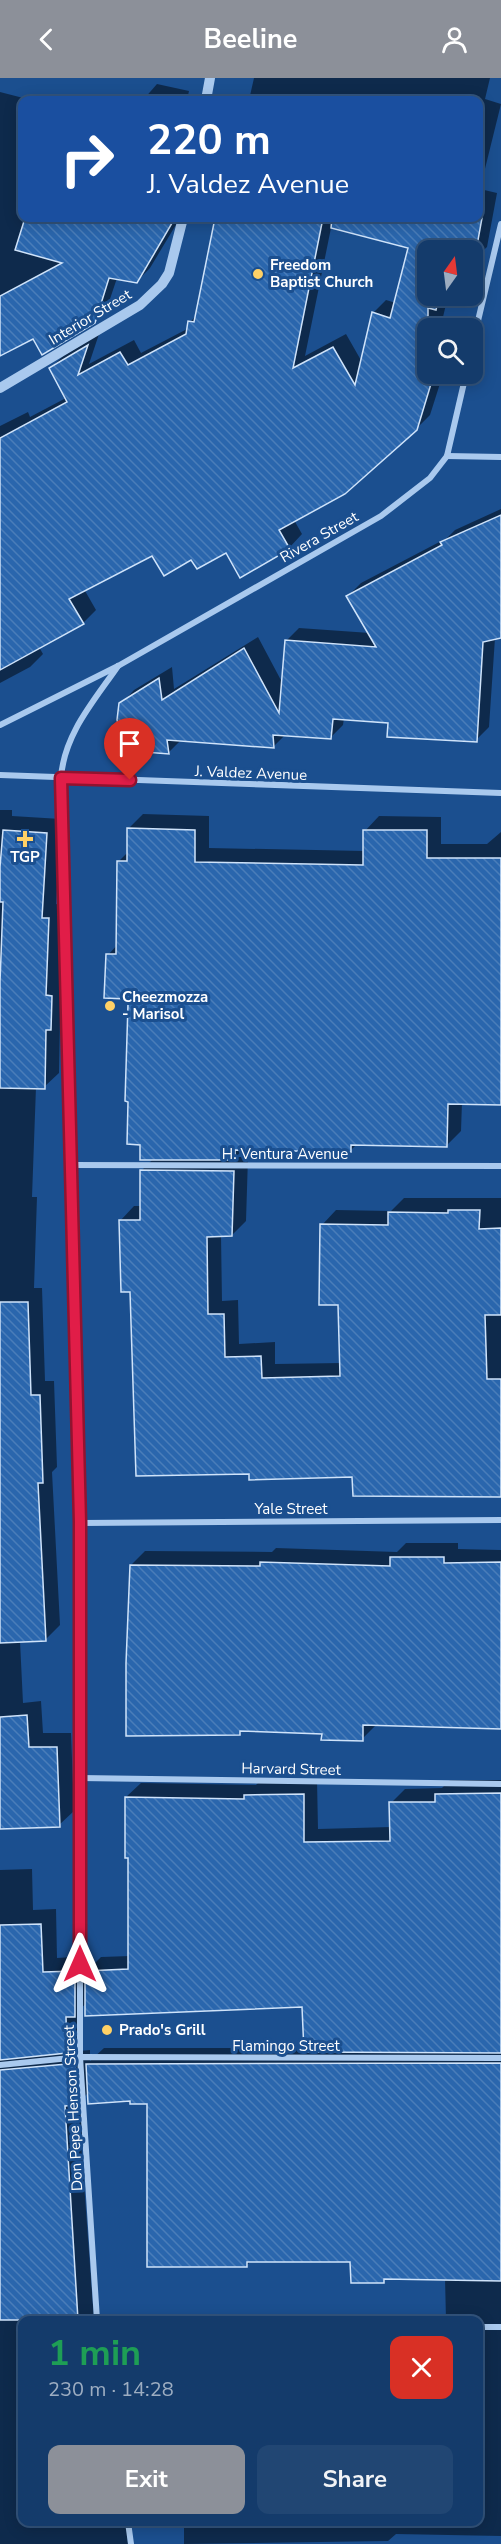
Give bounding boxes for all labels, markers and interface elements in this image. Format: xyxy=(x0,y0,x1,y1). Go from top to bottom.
text: Beeline xyxy=(204,21,297,58)
icon: back xyxy=(30,23,63,56)
icon: person xyxy=(438,23,471,56)
text: 220 m xyxy=(147,112,271,169)
icon: right xyxy=(48,120,126,198)
text: J. Valdez Avenue xyxy=(147,166,349,203)
north arrow xyxy=(417,240,483,306)
map controls xyxy=(417,240,483,384)
place label: Freedom Baptist Church xyxy=(270,255,373,292)
marker: Freedom Baptist Church xyxy=(251,267,265,281)
street label: Interior Street xyxy=(45,284,136,349)
button: search xyxy=(417,318,483,384)
street label: Rivera Street xyxy=(276,506,362,567)
pin xyxy=(104,718,155,780)
icon: arrive xyxy=(113,727,146,760)
street label: J. Valdez Avenue xyxy=(194,761,307,785)
marker: TGP xyxy=(18,832,32,846)
place label: TGP xyxy=(10,847,40,867)
place label: Cheezmozza - Marisol xyxy=(122,987,208,1024)
marker: Cheezmozza - Marisol xyxy=(103,999,117,1013)
street label: H. Ventura Avenue xyxy=(222,1144,348,1164)
street label: Yale Street xyxy=(254,1499,328,1519)
street label: Harvard Street xyxy=(241,1758,342,1780)
position arrow xyxy=(48,1932,112,1996)
place label: Prado's Grill xyxy=(119,2020,206,2040)
marker: Prado's Grill xyxy=(100,2023,114,2037)
street label: Don Pepe Henson Street xyxy=(59,2024,87,2192)
street label: Flamingo Street xyxy=(232,2036,340,2056)
text: 1 min xyxy=(48,2329,141,2378)
button: close xyxy=(390,2336,453,2399)
text: 230 m · 14:28 xyxy=(48,2376,174,2403)
button: Exit xyxy=(48,2445,245,2514)
button: Share xyxy=(257,2445,453,2514)

